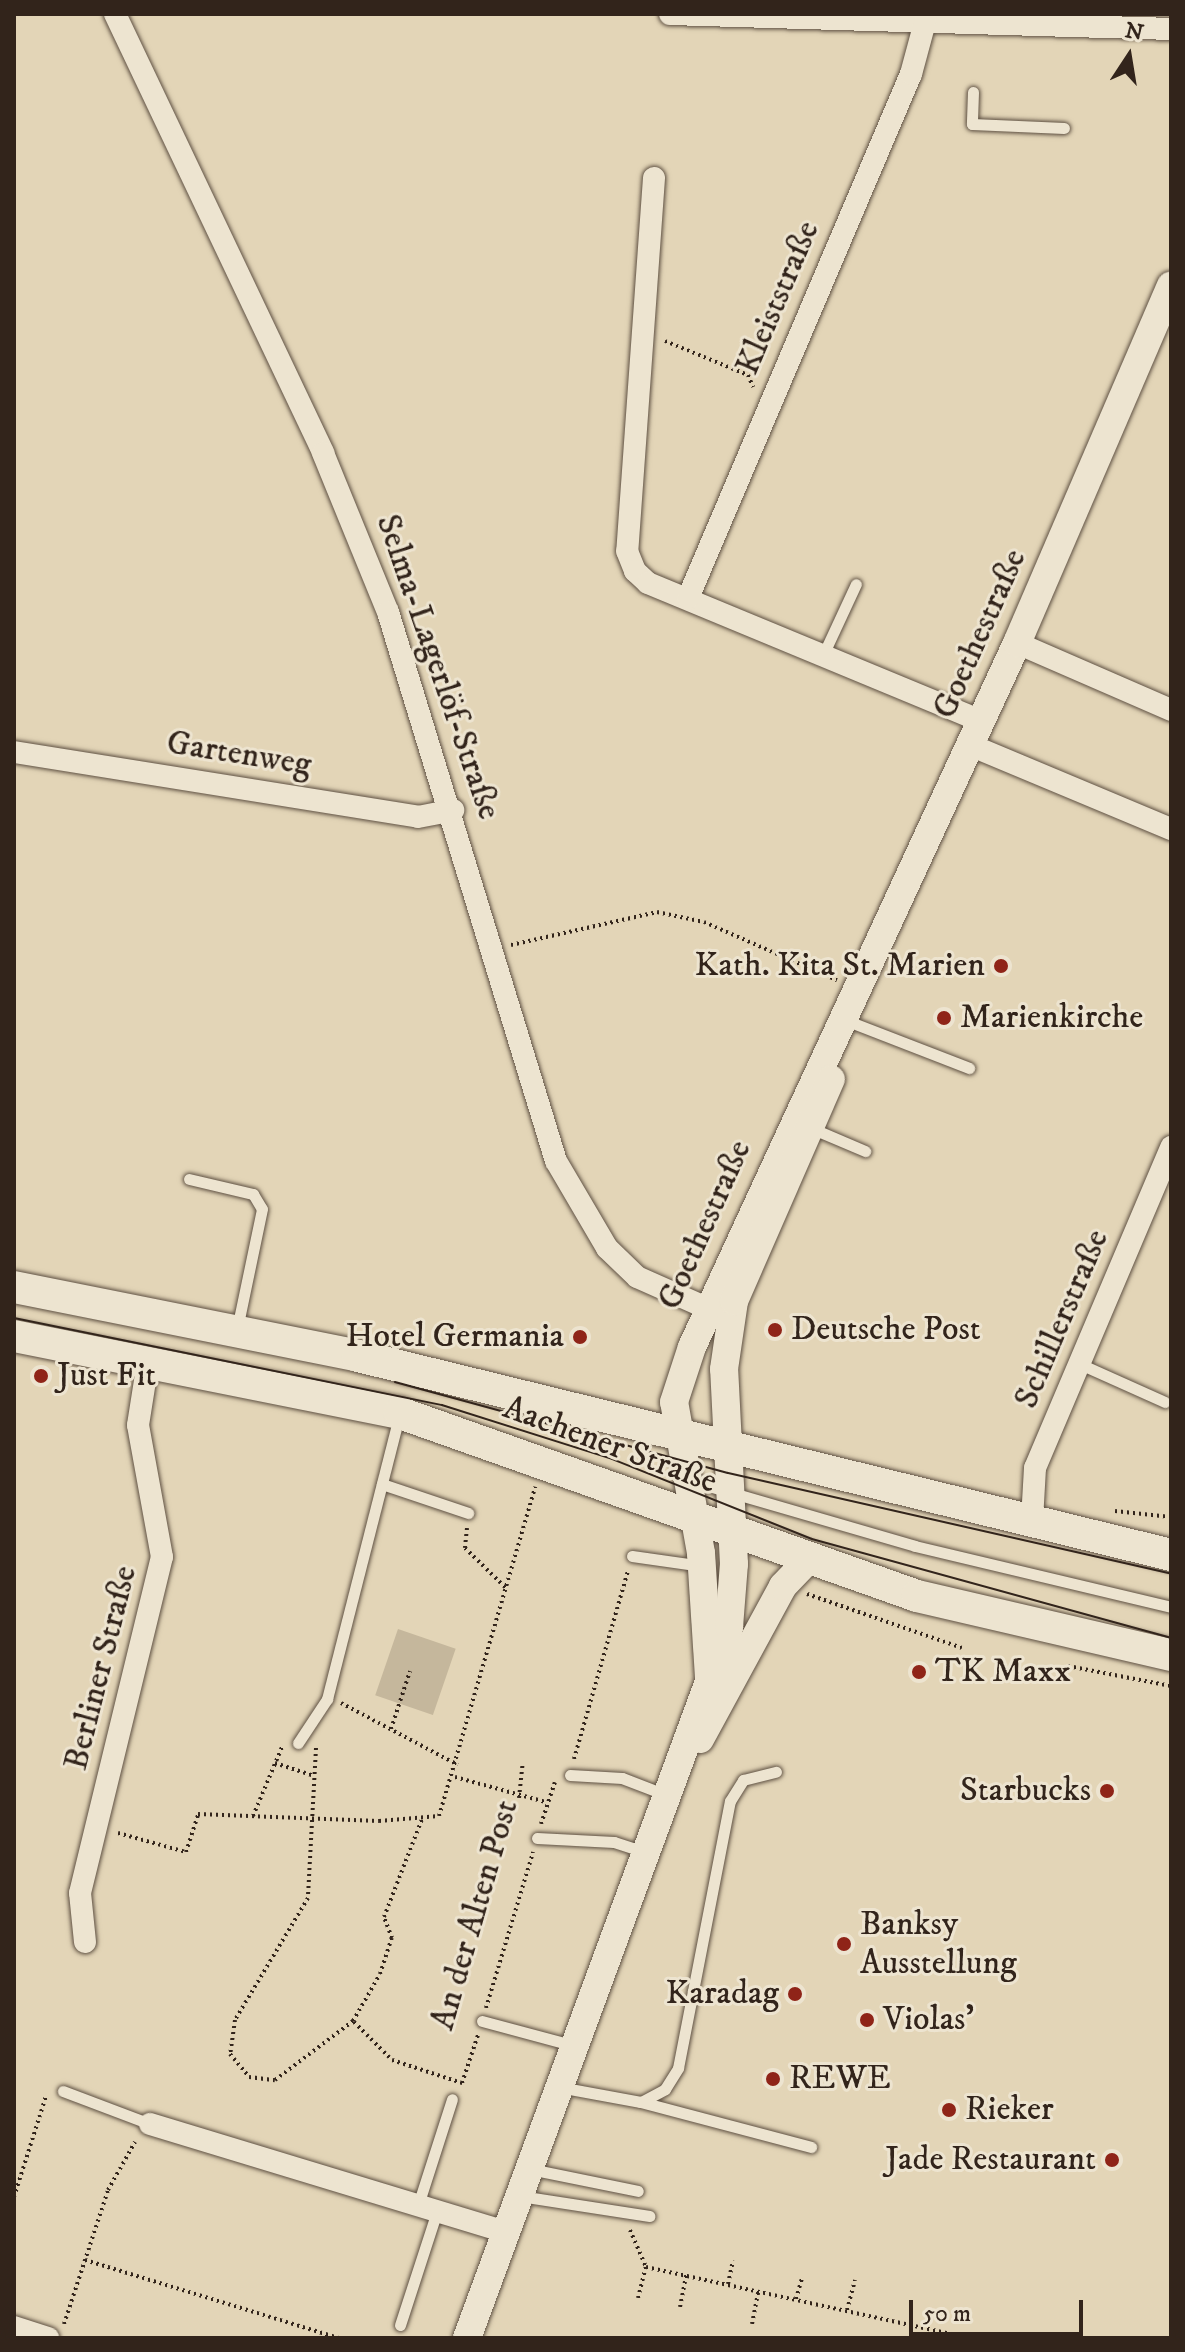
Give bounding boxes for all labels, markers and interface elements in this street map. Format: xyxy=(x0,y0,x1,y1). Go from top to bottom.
north arrow xyxy=(1089,16,1169,96)
text: N xyxy=(1122,17,1146,47)
street label: Kleiststraße xyxy=(727,215,829,381)
street label: Selma-Lagerlöf-Straße xyxy=(367,509,509,825)
street label: Goethestraße xyxy=(925,543,1035,725)
street label: Gartenweg xyxy=(164,722,314,786)
place label: Kath. Kita St. Marien xyxy=(695,946,985,986)
marker: Kath. Kita St. Marien xyxy=(992,957,1010,975)
place label: Marienkirche xyxy=(960,998,1143,1038)
marker: Marienkirche xyxy=(935,1009,953,1027)
street label: Goethestraße xyxy=(650,1134,760,1316)
street label: Schillerstraße xyxy=(1006,1224,1118,1414)
place label: Deutsche Post xyxy=(791,1310,981,1350)
place label: Hotel Germania xyxy=(346,1317,564,1357)
marker: Deutsche Post xyxy=(766,1321,784,1339)
marker: Hotel Germania xyxy=(571,1328,589,1346)
place label: Just Fit xyxy=(57,1356,156,1396)
marker: Just Fit xyxy=(32,1367,50,1385)
street label: Aachener Straße xyxy=(497,1387,723,1503)
street label: Berliner Straße xyxy=(56,1562,146,1774)
place label: TK Maxx xyxy=(935,1652,1071,1692)
marker: TK Maxx xyxy=(910,1663,928,1681)
place label: Starbucks xyxy=(960,1771,1091,1811)
marker: Starbucks xyxy=(1098,1782,1116,1800)
street label: An der Alten Post xyxy=(423,1795,527,2035)
place label: Banksy Ausstellung xyxy=(860,1904,1017,1984)
marker: Banksy Ausstellung xyxy=(835,1935,853,1953)
place label: Karadag xyxy=(666,1974,779,2014)
marker: Karadag xyxy=(786,1985,804,2003)
place label: Violas' xyxy=(883,2000,974,2040)
marker: Violas' xyxy=(858,2011,876,2029)
place label: REWE xyxy=(789,2059,891,2099)
marker: REWE xyxy=(764,2070,782,2088)
place label: Rieker xyxy=(965,2090,1054,2130)
marker: Rieker xyxy=(940,2101,958,2119)
place label: Jade Restaurant xyxy=(885,2140,1096,2180)
marker: Jade Restaurant xyxy=(1103,2151,1121,2169)
scale bar xyxy=(913,2284,1087,2334)
text: 50 m xyxy=(923,2299,971,2329)

